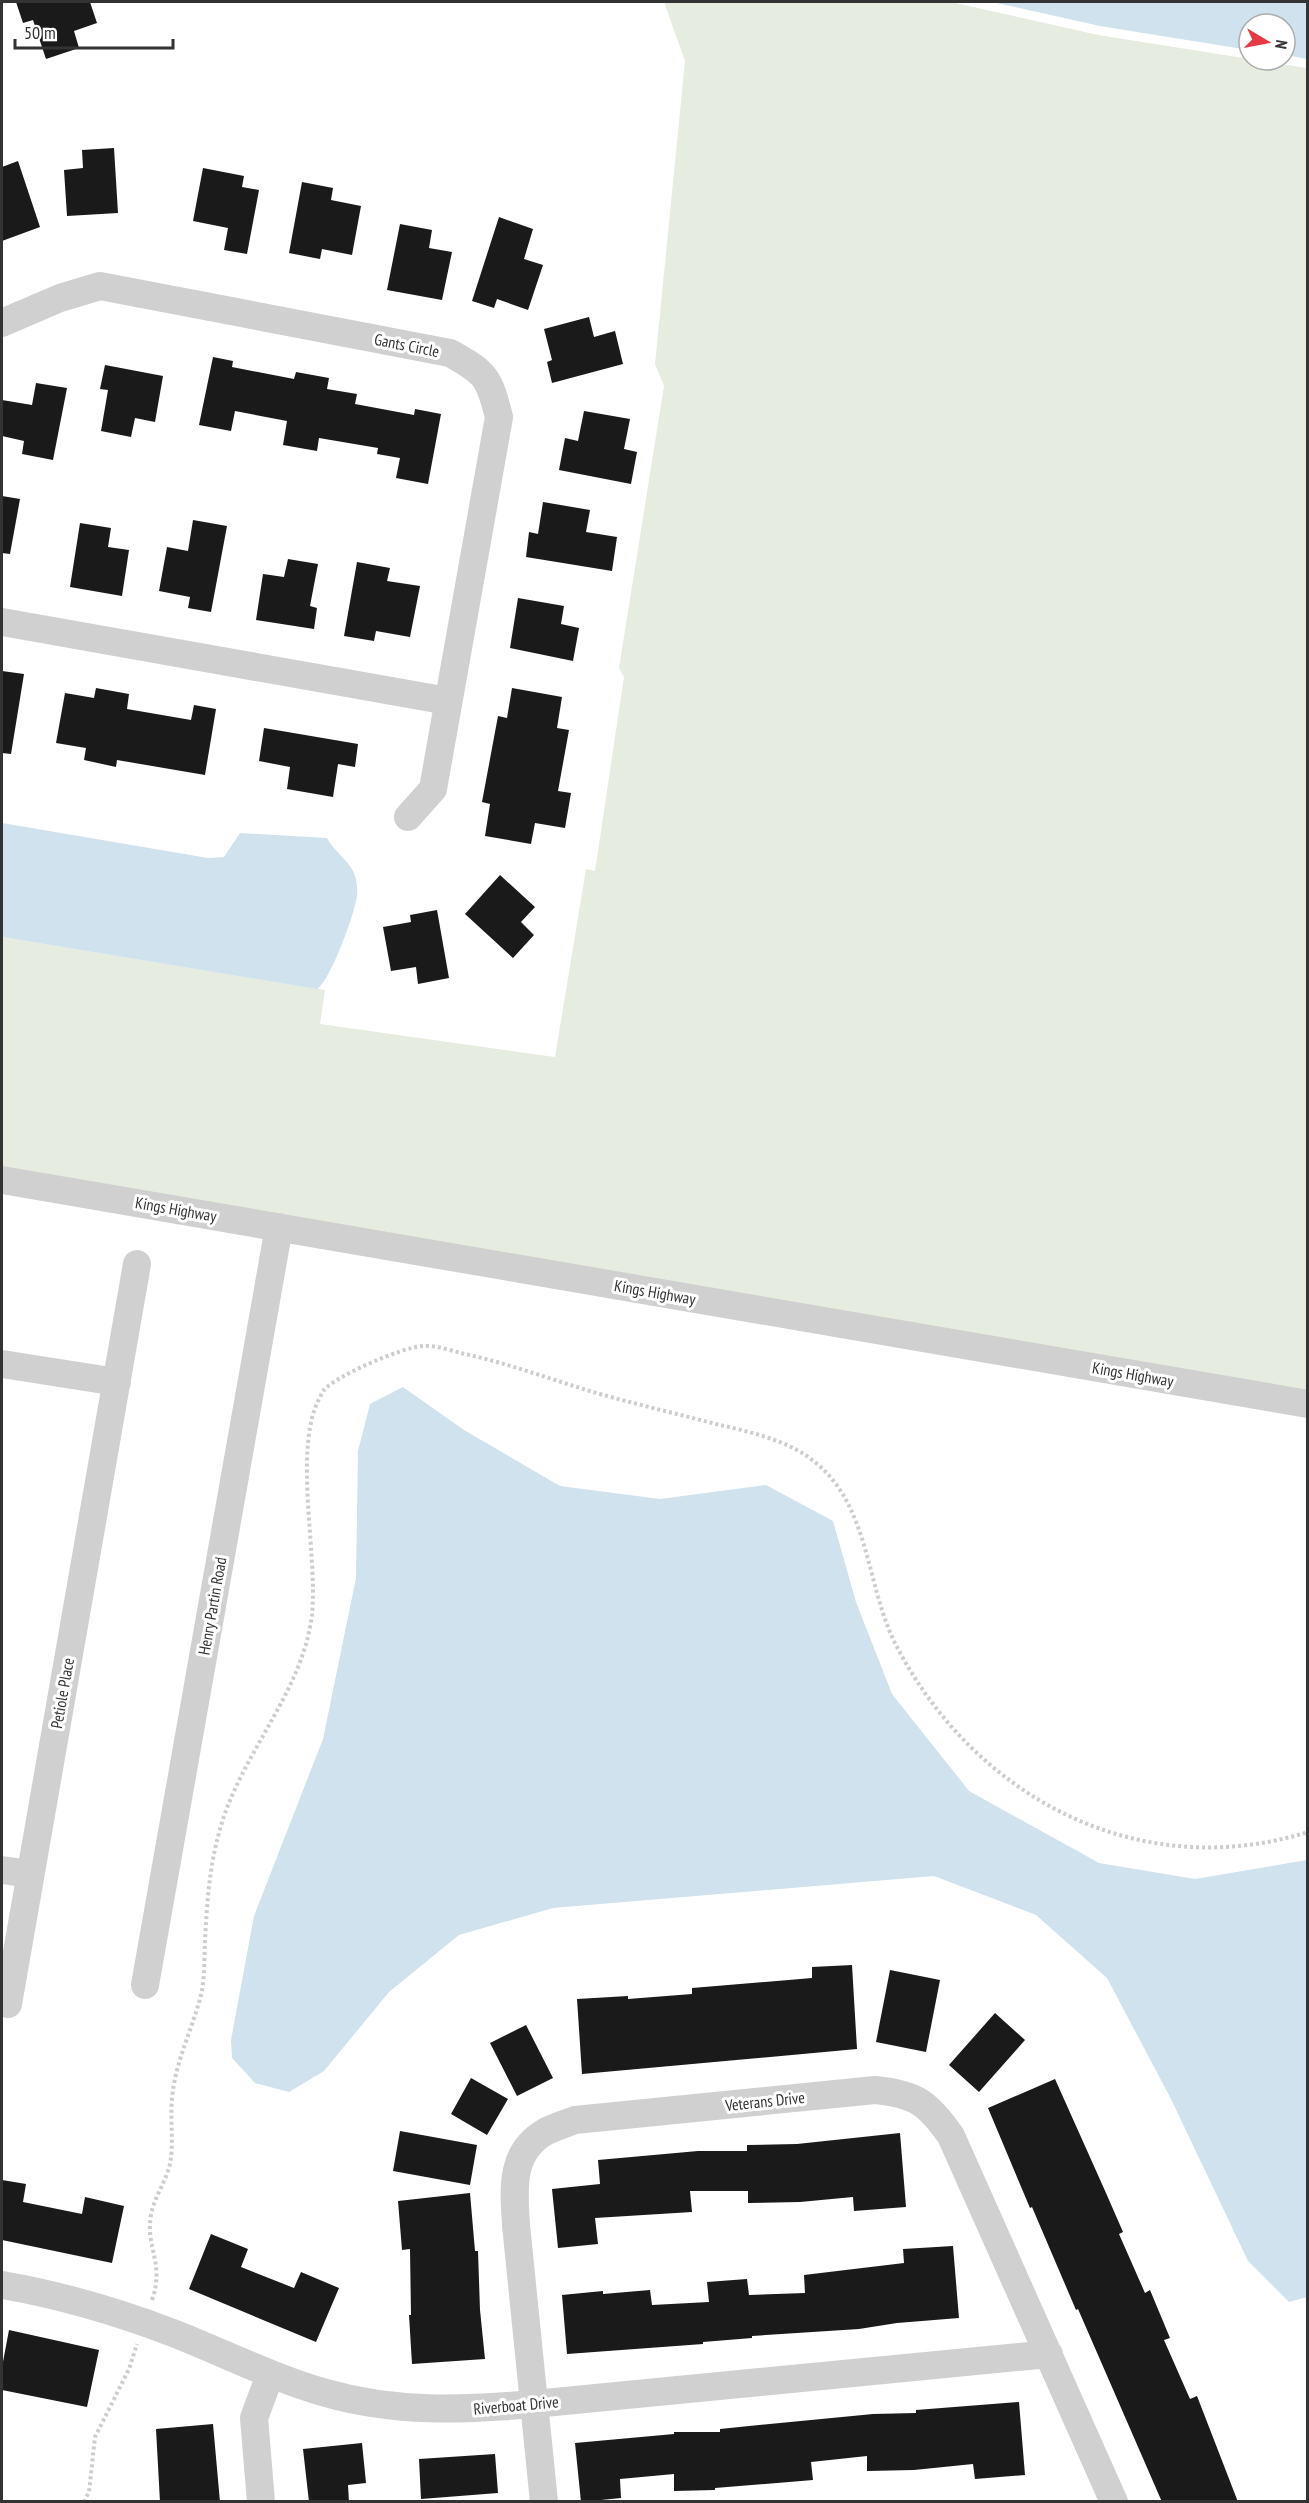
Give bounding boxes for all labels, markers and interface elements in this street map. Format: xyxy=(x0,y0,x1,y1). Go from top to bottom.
scale bar xyxy=(15,12,172,50)
north arrow xyxy=(1237,12,1297,72)
text: 50 m xyxy=(24,21,56,44)
text: N xyxy=(1271,39,1292,51)
street label: Gants Circle xyxy=(373,329,441,361)
street label: Kings Highway xyxy=(134,1192,218,1226)
street label: Kings Highway xyxy=(613,1275,697,1309)
street label: Kings Highway xyxy=(1091,1357,1175,1391)
street label: Henry Partin Road xyxy=(194,1555,230,1657)
street label: Petiole Place xyxy=(46,1656,78,1730)
street label: Veterans Drive xyxy=(723,2087,806,2115)
street label: Riverboat Drive xyxy=(473,2391,559,2419)

